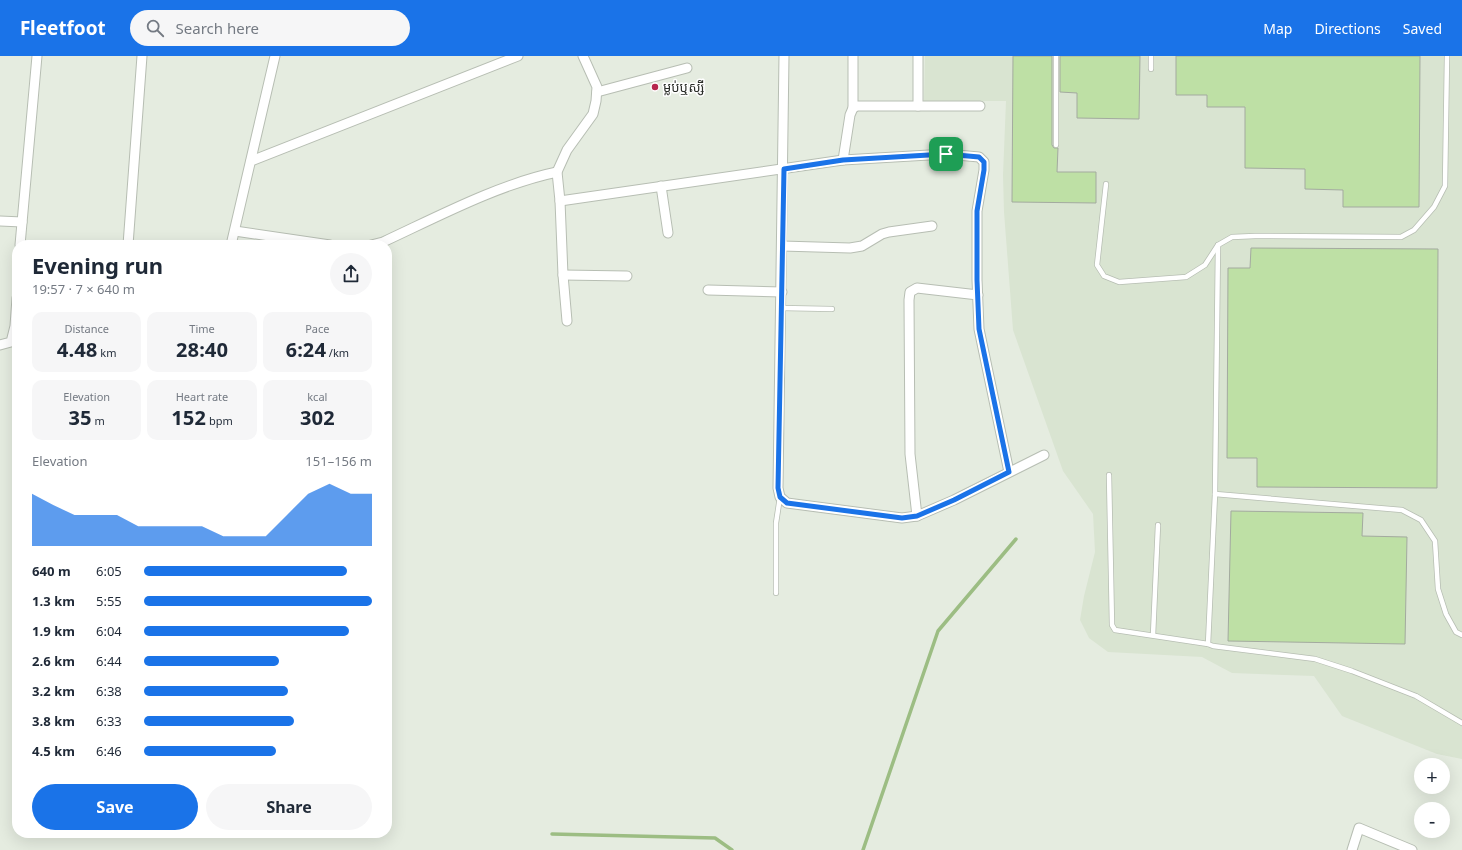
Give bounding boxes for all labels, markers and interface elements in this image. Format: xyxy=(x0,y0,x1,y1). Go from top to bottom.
search box xyxy=(130,10,410,46)
text: Fleetfoot xyxy=(20,15,106,41)
icon: search xyxy=(144,17,166,39)
text: Search here xyxy=(176,18,259,38)
text: Map xyxy=(1263,19,1292,38)
text: Directions xyxy=(1314,19,1381,38)
text: Saved xyxy=(1403,19,1442,38)
place label: ម្លប់ឬស្សី xyxy=(663,78,704,96)
marker: ម្លប់ឬស្សី xyxy=(650,82,660,92)
pin xyxy=(929,137,963,171)
icon: arrive xyxy=(935,143,957,165)
text: Evening run xyxy=(32,250,163,280)
button: share xyxy=(330,253,372,295)
text: 19:57 · 7 × 640 m xyxy=(32,280,135,298)
text: Distance xyxy=(64,321,109,336)
text: Time xyxy=(189,321,215,336)
text: Pace xyxy=(305,321,329,336)
text: 4.48 xyxy=(57,336,97,363)
text: 28:40 xyxy=(176,336,228,363)
text: 6:24 xyxy=(286,336,326,363)
text: km xyxy=(97,345,116,360)
text: /km xyxy=(326,345,349,360)
text: Elevation xyxy=(63,389,110,404)
text: Heart rate xyxy=(176,389,228,404)
text: kcal xyxy=(307,389,327,404)
text: 35 xyxy=(68,404,92,431)
text: 152 xyxy=(171,404,206,431)
text: 302 xyxy=(300,404,335,431)
text: m xyxy=(92,413,105,428)
text: bpm xyxy=(206,413,233,428)
text: Elevation xyxy=(32,452,88,470)
text: 151–156 m xyxy=(305,452,372,470)
text: 640 m xyxy=(32,562,71,580)
text: 6:05 xyxy=(96,562,122,580)
text: 1.3 km xyxy=(32,592,75,610)
text: 5:55 xyxy=(96,592,122,610)
text: 1.9 km xyxy=(32,622,75,640)
text: 6:04 xyxy=(96,622,122,640)
text: 2.6 km xyxy=(32,652,75,670)
text: 6:44 xyxy=(96,652,122,670)
text: 3.2 km xyxy=(32,682,75,700)
text: 6:38 xyxy=(96,682,122,700)
text: 3.8 km xyxy=(32,712,75,730)
text: 6:33 xyxy=(96,712,122,730)
text: 4.5 km xyxy=(32,742,75,760)
text: 6:46 xyxy=(96,742,122,760)
map controls xyxy=(1414,758,1450,838)
button: + xyxy=(1414,758,1450,794)
button: Save xyxy=(32,784,198,830)
button: Share xyxy=(206,784,372,830)
button: − xyxy=(1414,802,1450,838)

